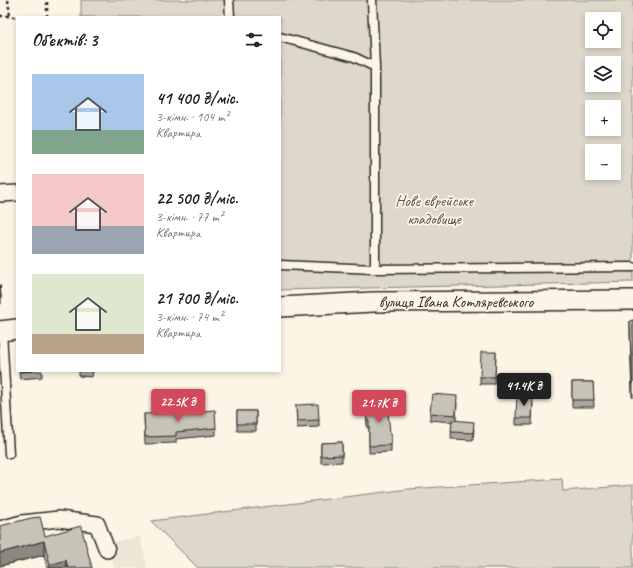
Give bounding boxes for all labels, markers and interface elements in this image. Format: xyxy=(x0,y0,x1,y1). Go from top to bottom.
map controls xyxy=(585,12,621,180)
button: locate xyxy=(585,12,621,48)
icon: filters xyxy=(243,29,265,51)
text: Об’єктів: 3 xyxy=(32,30,98,51)
button: layers xyxy=(585,56,621,92)
text: 41 400 ₴/міс. xyxy=(156,88,238,109)
icon: home xyxy=(64,90,112,138)
button: + xyxy=(585,100,621,136)
text: 3-кімн. · 104 m² xyxy=(156,109,229,125)
text: Квартира xyxy=(156,125,200,141)
button: − xyxy=(585,144,621,180)
text: 22 500 ₴/міс. xyxy=(156,188,238,209)
icon: home xyxy=(64,190,112,238)
park label: Нове єврейське кладовище xyxy=(395,191,475,229)
text: 3-кімн. · 77 m² xyxy=(156,209,223,225)
text: Квартира xyxy=(156,225,200,241)
text: 21 700 ₴/міс. xyxy=(156,288,238,309)
icon: home xyxy=(64,290,112,338)
street label: вулиця Івана Котляревського xyxy=(379,292,535,312)
text: 3-кімн. · 74 m² xyxy=(156,309,223,325)
text: Квартира xyxy=(156,325,200,341)
pin: 41.4K ₴ xyxy=(487,373,561,407)
text: 41.4K ₴ xyxy=(506,378,542,394)
pin: 22.5K ₴ xyxy=(141,389,215,423)
pin: 21.7K ₴ xyxy=(342,390,416,424)
text: 22.5K ₴ xyxy=(160,394,196,410)
text: 21.7K ₴ xyxy=(361,395,397,411)

